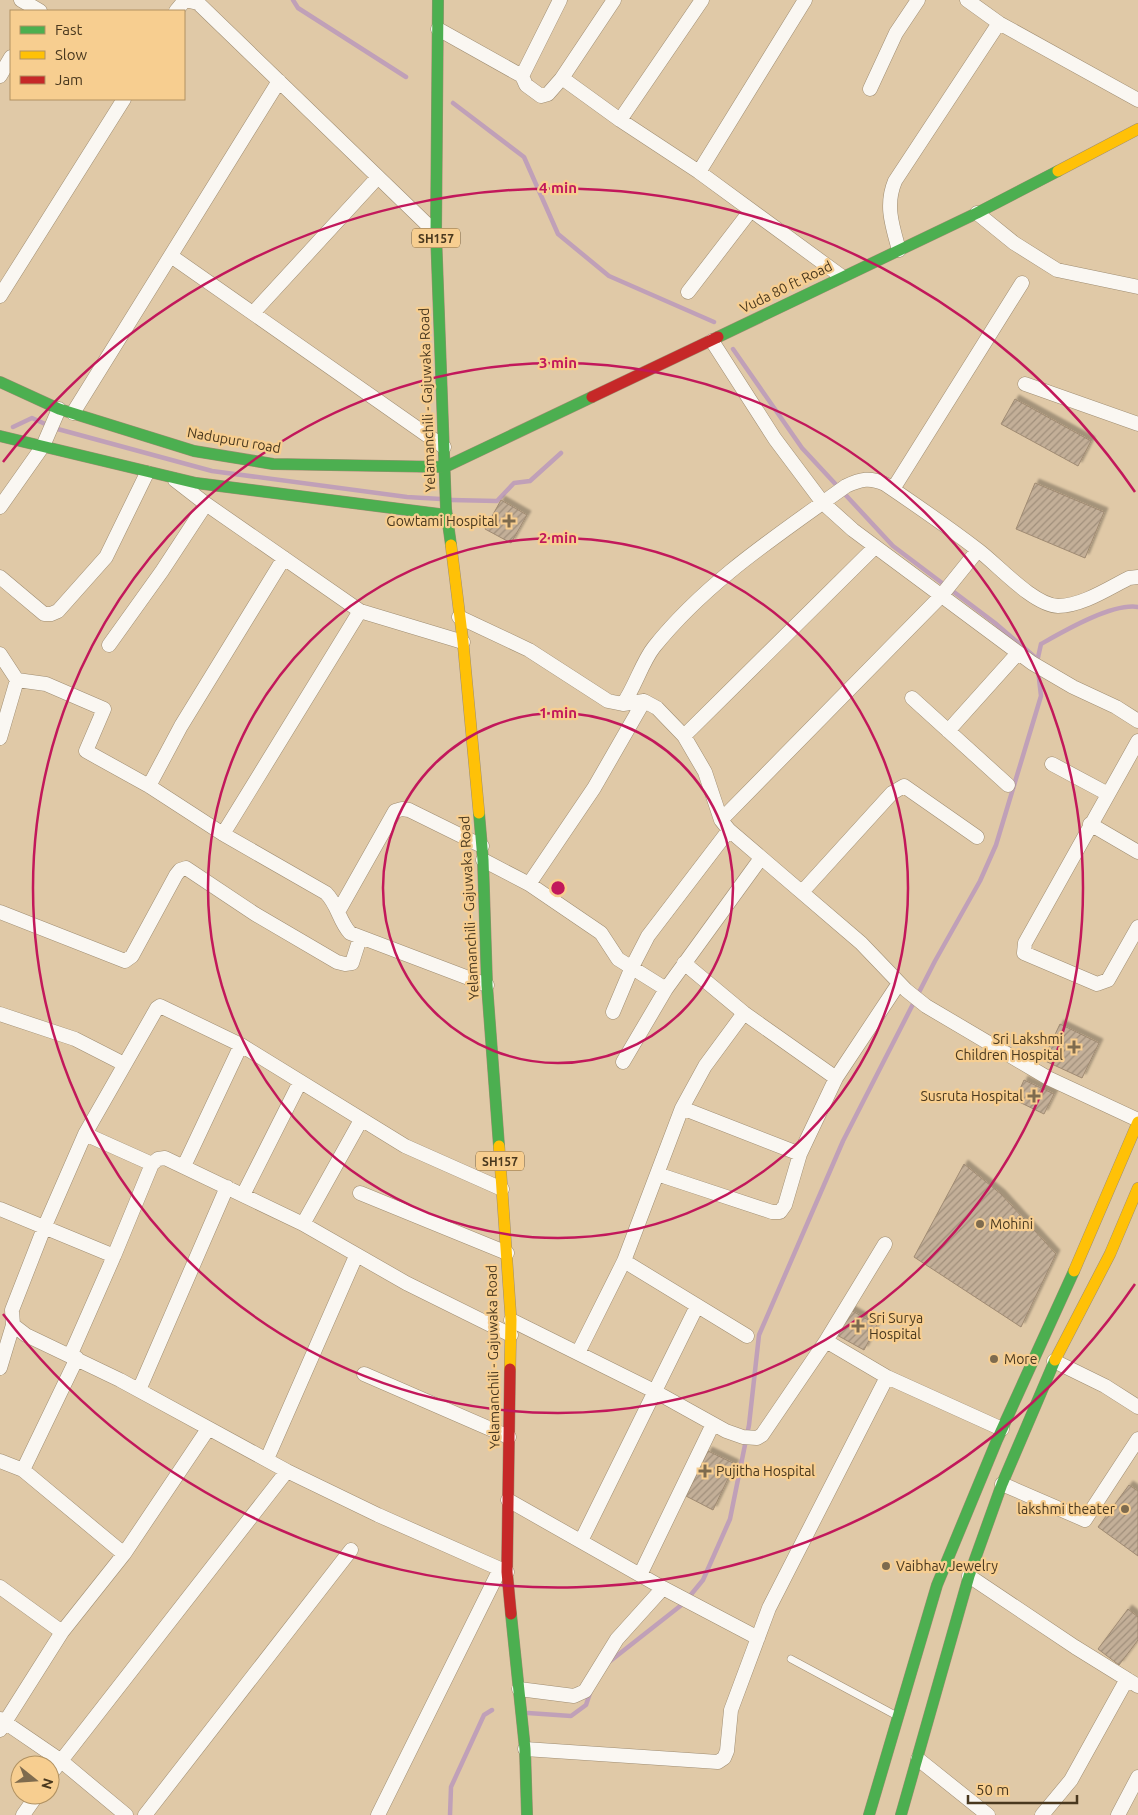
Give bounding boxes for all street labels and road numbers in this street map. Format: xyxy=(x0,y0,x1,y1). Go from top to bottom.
road number: SH157 xyxy=(412,228,460,248)
street label: Vuda 80 ft Road xyxy=(737,258,835,316)
street label: Yelamanchili - Gajuwaka Road xyxy=(416,308,438,492)
street label: Nadupuru road xyxy=(186,424,282,456)
street label: Yelamanchili - Gajuwaka Road xyxy=(456,815,482,1001)
road number: SH157 xyxy=(476,1152,524,1170)
street label: Yelamanchili - Gajuwaka Road xyxy=(483,1265,503,1449)

